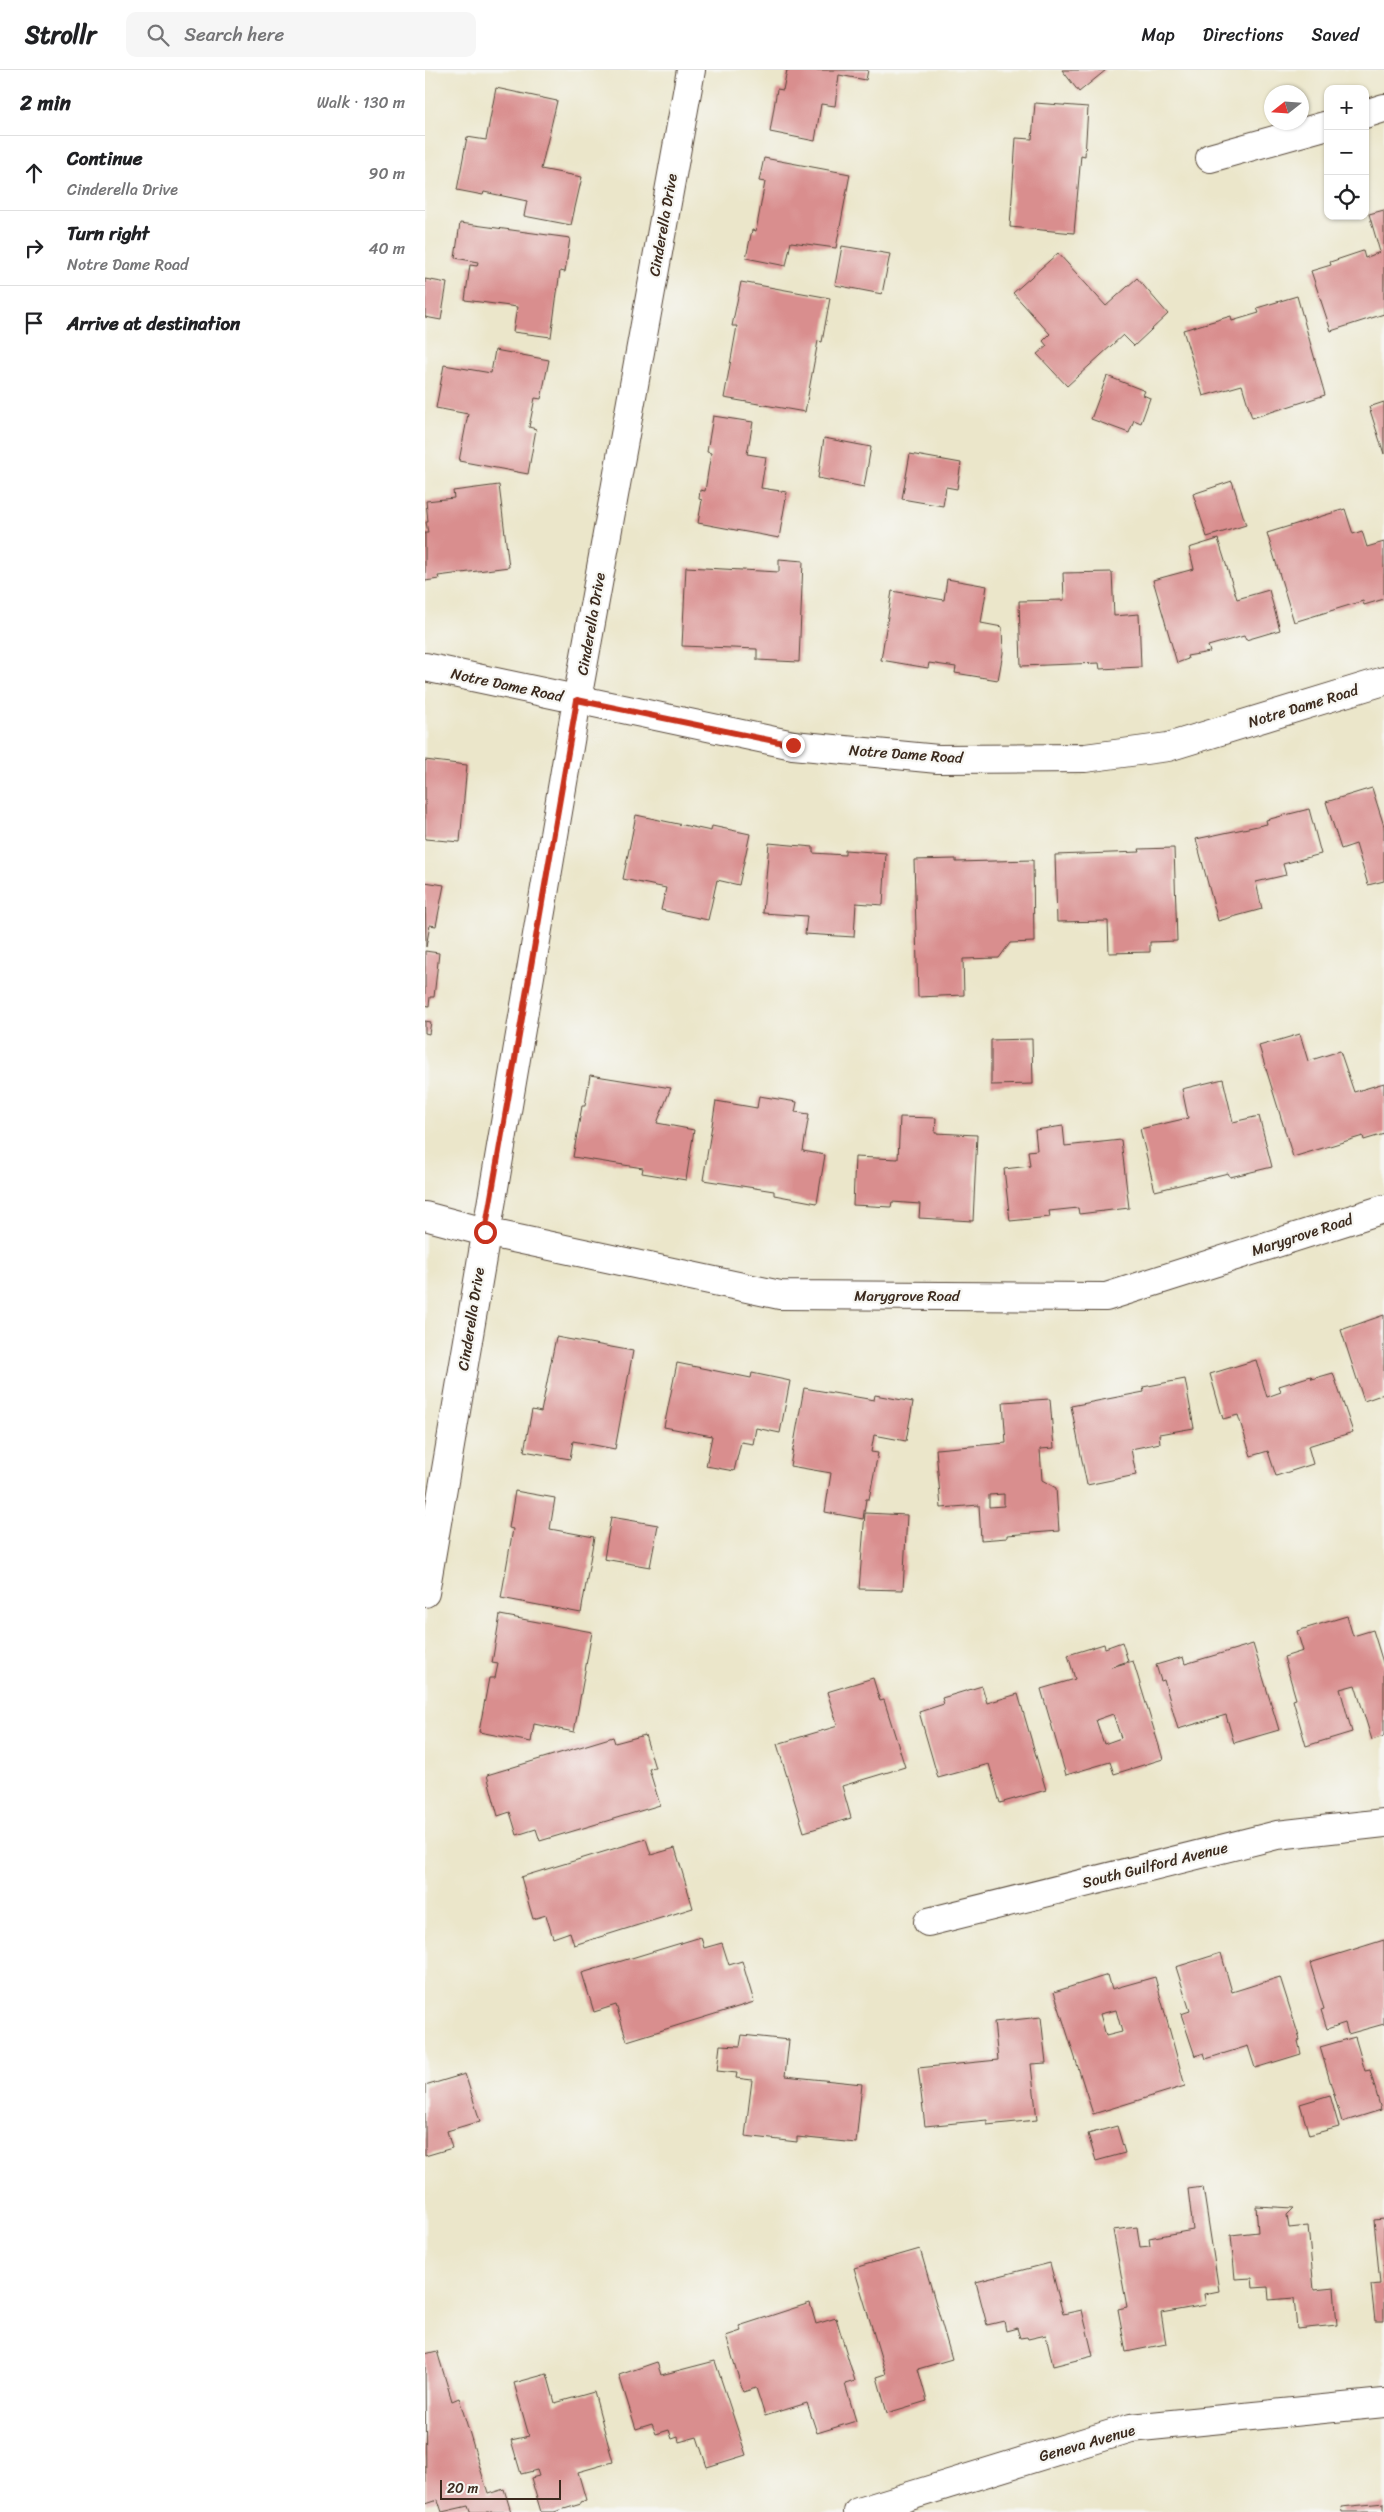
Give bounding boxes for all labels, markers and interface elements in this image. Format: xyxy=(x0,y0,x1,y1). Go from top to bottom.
search box xyxy=(126,12,476,57)
text: Strollr xyxy=(25,14,96,56)
text: Search here xyxy=(184,18,284,51)
text: Map xyxy=(1142,19,1175,51)
text: Directions xyxy=(1203,19,1284,51)
text: Saved xyxy=(1312,19,1359,51)
icon: search xyxy=(144,21,172,49)
text: 2 min xyxy=(20,84,71,122)
north arrow xyxy=(1264,85,1309,130)
map controls xyxy=(1324,85,1369,220)
button: + xyxy=(1324,85,1369,130)
text: Walk · 130 m xyxy=(317,88,405,117)
button: − xyxy=(1324,130,1369,175)
text: Continue xyxy=(67,142,143,175)
icon: ahead xyxy=(20,159,48,187)
text: 90 m xyxy=(369,159,405,188)
street label: Cinderella Drive xyxy=(641,172,685,278)
text: Cinderella Drive xyxy=(67,175,178,204)
button: locate xyxy=(1324,175,1369,220)
text: Turn right xyxy=(67,217,149,250)
icon: right xyxy=(20,234,48,262)
text: 40 m xyxy=(368,234,405,263)
text: Notre Dame Road xyxy=(67,250,189,279)
text: Arrive at destination xyxy=(67,307,240,340)
icon: arrive xyxy=(20,309,48,337)
street label: Cinderella Drive xyxy=(569,571,613,677)
street label: Notre Dame Road xyxy=(449,660,567,710)
street label: Notre Dame Road xyxy=(1245,677,1362,735)
route end xyxy=(782,734,805,757)
street label: Notre Dame Road xyxy=(848,737,965,771)
street label: Marygrove Road xyxy=(1248,1206,1357,1264)
route start xyxy=(474,1221,497,1244)
street label: Cinderella Drive xyxy=(450,1266,492,1372)
street label: Marygrove Road xyxy=(854,1283,961,1309)
street label: South Guilford Avenue xyxy=(1079,1834,1231,1896)
street label: Geneva Avenue xyxy=(1036,2417,1138,2469)
text: 20 m xyxy=(447,2476,478,2501)
scale bar xyxy=(440,2477,561,2500)

